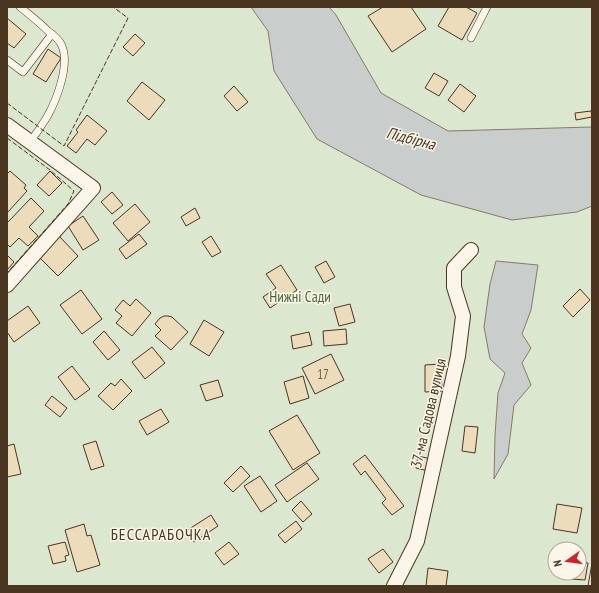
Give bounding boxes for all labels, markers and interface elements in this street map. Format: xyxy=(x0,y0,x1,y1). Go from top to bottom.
water label: Підбірна xyxy=(384,122,439,154)
park label: Нижні Сади xyxy=(269,287,331,306)
street label: 37-ма Садова вулиця xyxy=(406,356,450,470)
house number: 17 xyxy=(317,366,329,383)
district label: БЕССАРАБОЧКА xyxy=(111,524,211,544)
north arrow xyxy=(547,541,587,581)
text: N xyxy=(550,559,565,568)

